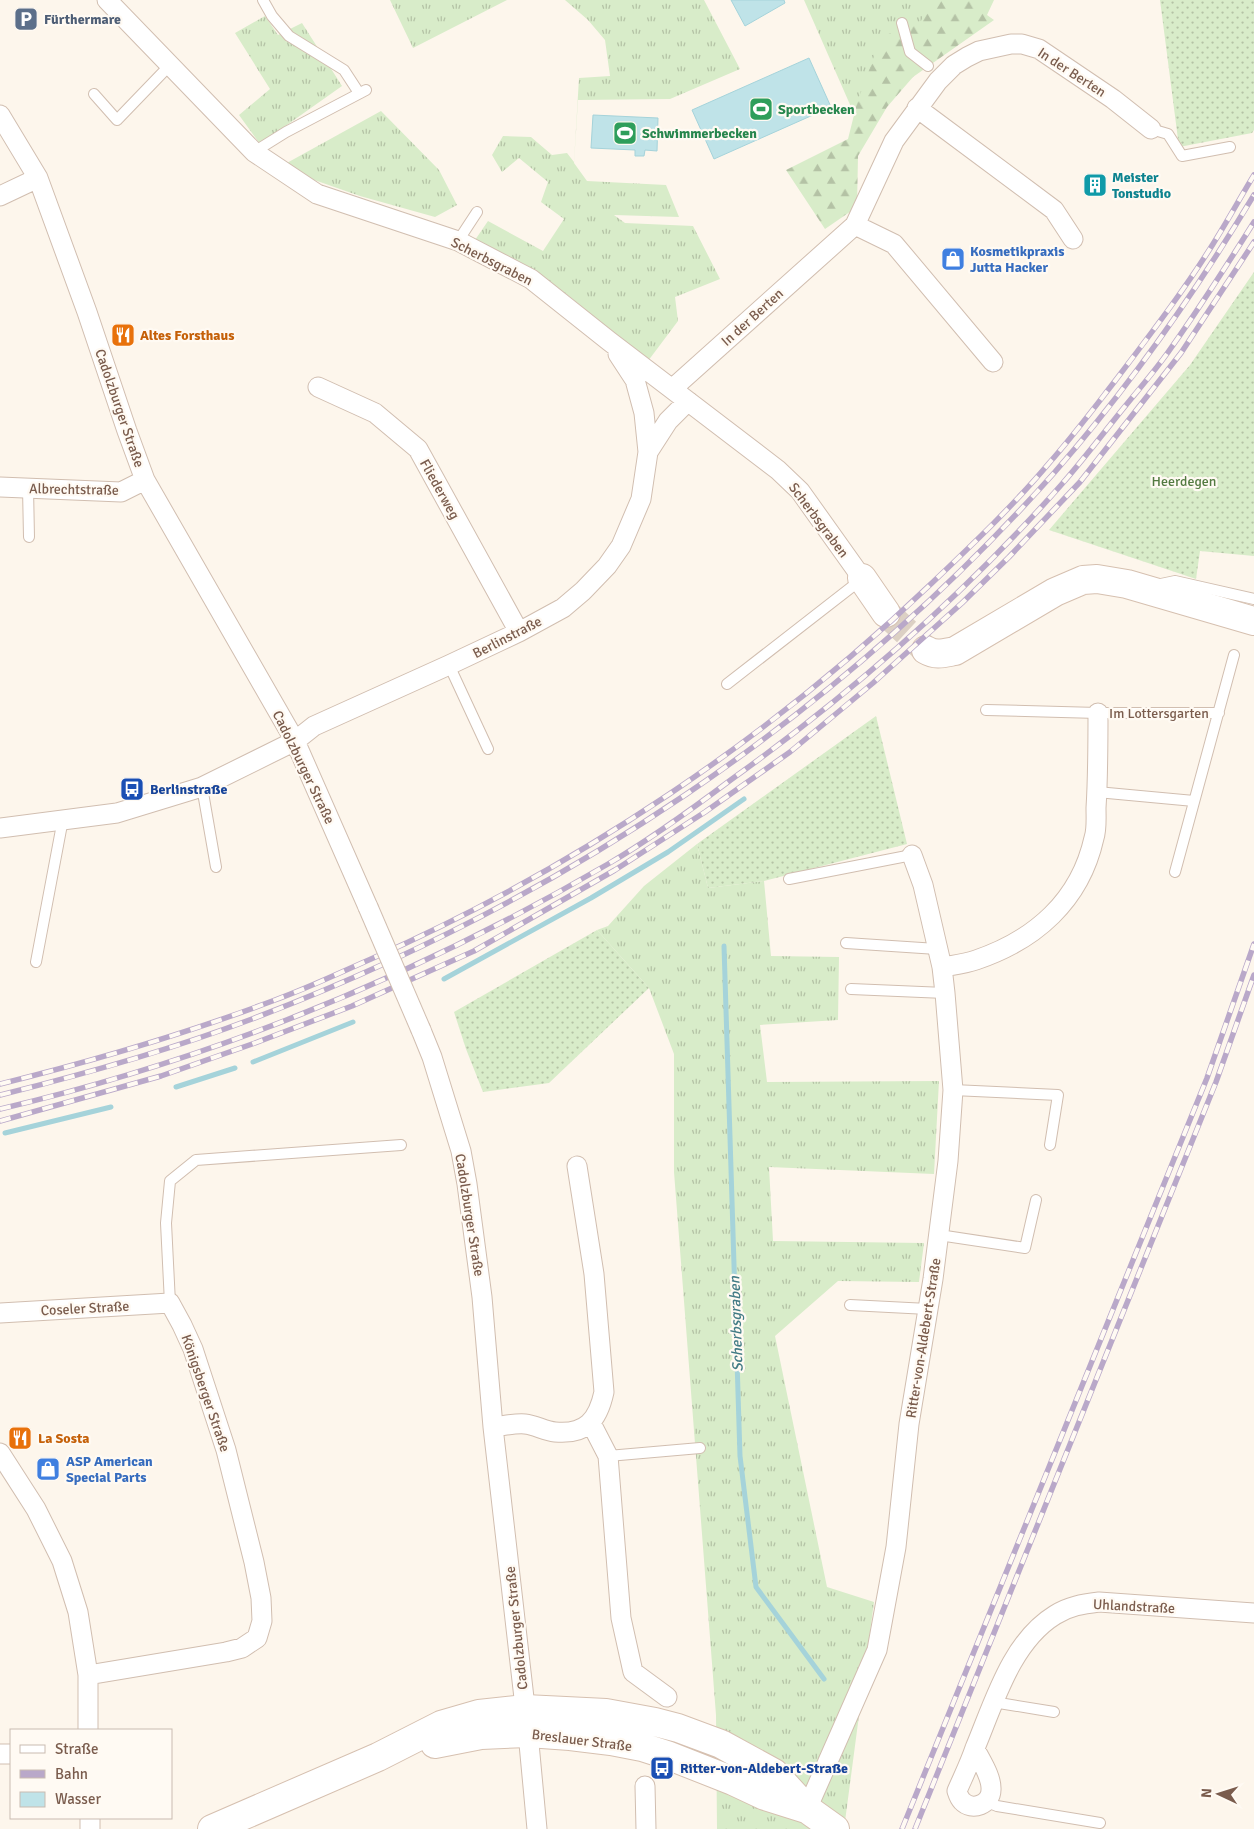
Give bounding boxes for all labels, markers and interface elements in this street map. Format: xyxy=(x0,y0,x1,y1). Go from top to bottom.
parking icon: Fürthermare xyxy=(13,6,39,32)
place label: Fürthermare xyxy=(44,11,121,28)
street label: In der Berten xyxy=(1034,44,1109,101)
sports icon: Sportbecken xyxy=(748,96,774,122)
place label: Sportbecken xyxy=(778,101,855,118)
sports icon: Schwimmerbecken xyxy=(612,120,638,146)
place label: Schwimmerbecken xyxy=(642,125,757,142)
place label: Meister Tonstudio xyxy=(1112,169,1171,202)
building icon: Meister Tonstudio xyxy=(1082,172,1108,198)
street label: Scherbsgraben xyxy=(448,234,535,289)
place label: Kosmetikpraxis Jutta Hacker xyxy=(970,243,1064,276)
shop icon: Kosmetikpraxis Jutta Hacker xyxy=(940,246,966,272)
street label: In der Berten xyxy=(718,285,787,350)
restaurant icon: Altes Forsthaus xyxy=(110,322,136,348)
place label: Altes Forsthaus xyxy=(140,327,234,344)
street label: Cadolzburger Straße xyxy=(91,347,148,470)
street label: Fliederweg xyxy=(416,456,463,522)
park label: Heerdegen xyxy=(1152,473,1216,490)
street label: Albrechtstraße xyxy=(29,480,119,499)
street label: Scherbsgraben xyxy=(785,480,852,561)
street label: Berlinstraße xyxy=(470,613,545,662)
street label: Im Lottersgarten xyxy=(1109,705,1209,722)
street label: Cadolzburger Straße xyxy=(269,708,338,827)
bus stop icon: Berlinstraße xyxy=(119,776,145,802)
place label: Berlinstraße xyxy=(150,781,227,798)
street label: Cadolzburger Straße xyxy=(451,1153,488,1278)
street label: Ritter-von-Aldebert-Straße xyxy=(902,1257,945,1419)
water label: Scherbsgraben xyxy=(725,1275,747,1372)
street label: Coseler Straße xyxy=(40,1298,130,1319)
street label: Königsberger Straße xyxy=(177,1332,234,1454)
restaurant icon: La Sosta xyxy=(7,1425,33,1451)
place label: La Sosta xyxy=(38,1430,89,1447)
place label: ASP American Special Parts xyxy=(66,1453,153,1486)
shop icon: ASP American Special Parts xyxy=(35,1456,61,1482)
street label: Cadolzburger Straße xyxy=(502,1565,531,1691)
street label: Uhlandstraße xyxy=(1092,1596,1175,1617)
street label: Breslauer Straße xyxy=(531,1726,633,1755)
legend xyxy=(10,1729,172,1819)
text: Straße xyxy=(55,1740,99,1758)
bus stop icon: Ritter-von-Aldebert-Straße xyxy=(649,1755,675,1781)
place label: Ritter-von-Aldebert-Straße xyxy=(680,1760,848,1777)
text: Bahn xyxy=(55,1765,88,1783)
north arrow xyxy=(1194,1769,1244,1819)
text: N xyxy=(1198,1788,1215,1799)
text: Wasser xyxy=(55,1790,101,1808)

